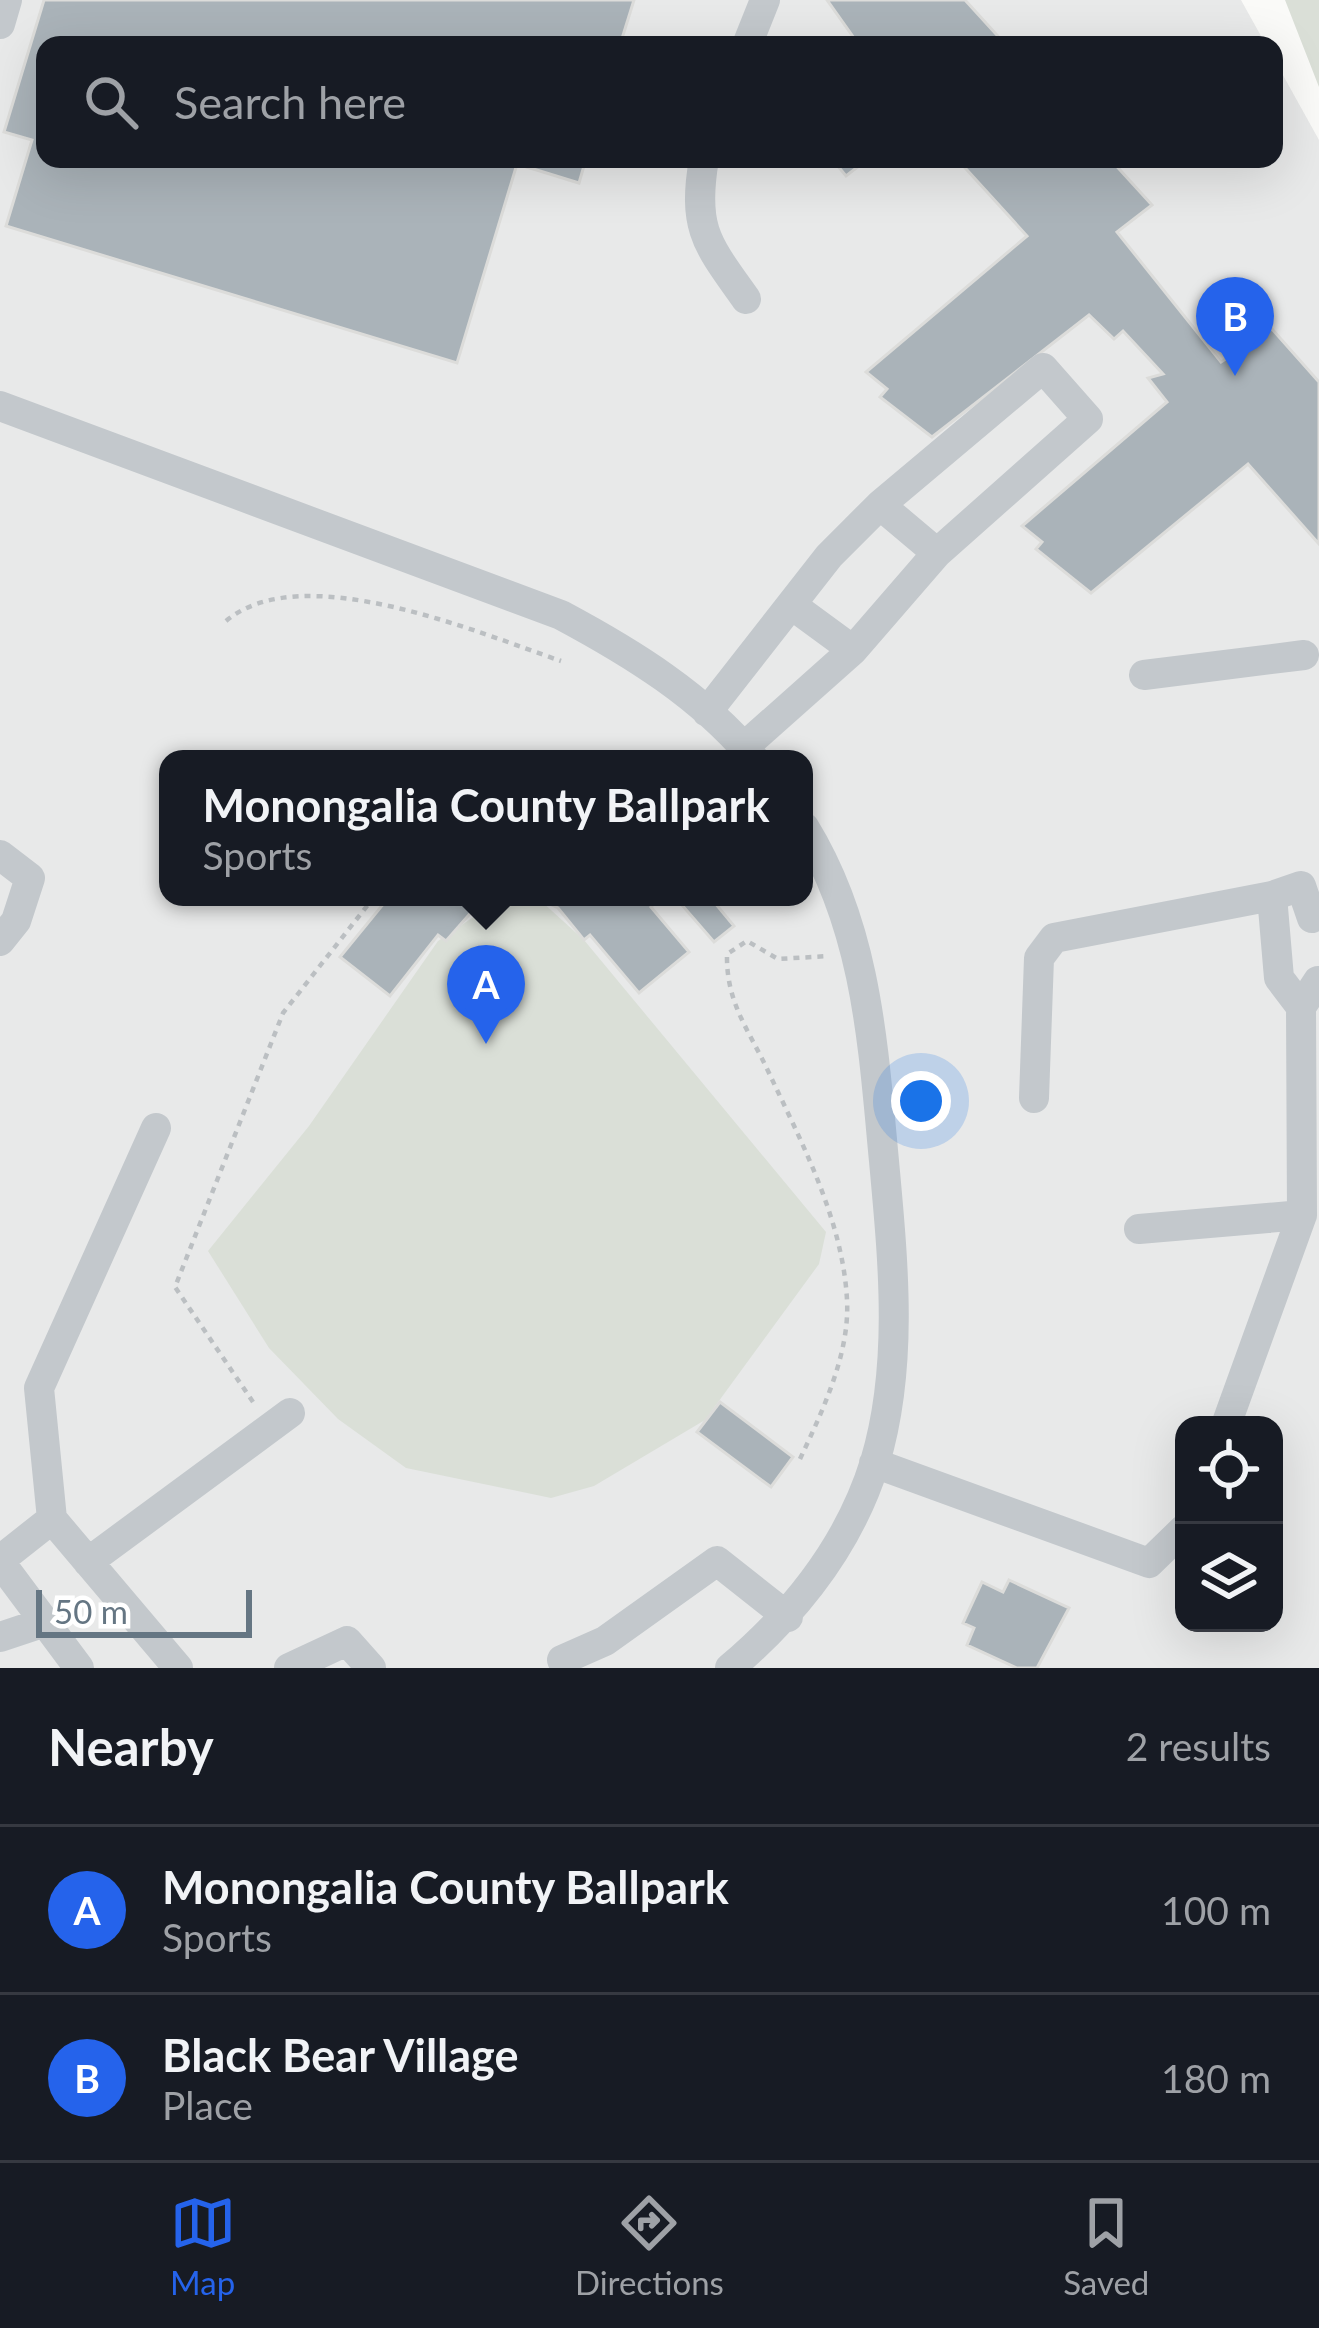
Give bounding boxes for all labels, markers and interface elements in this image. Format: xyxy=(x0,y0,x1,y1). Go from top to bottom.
search box xyxy=(36,36,1283,168)
icon: search xyxy=(78,69,144,135)
text: Search here xyxy=(174,75,406,129)
pin: B xyxy=(1196,277,1274,376)
popup xyxy=(159,750,813,906)
text: Monongalia County Ballpark xyxy=(203,778,769,832)
text: Sports xyxy=(203,832,312,878)
pin: A xyxy=(447,945,525,1044)
your location xyxy=(891,1071,951,1131)
map controls xyxy=(1175,1416,1283,1632)
button: locate xyxy=(1175,1416,1283,1524)
button: layers xyxy=(1175,1524,1283,1632)
scale bar xyxy=(36,1584,252,1637)
text: 50 m xyxy=(54,1591,128,1631)
text: Nearby xyxy=(48,1716,214,1777)
text: 2 results xyxy=(1126,1723,1271,1769)
text: Monongalia County Ballpark xyxy=(162,1860,729,1914)
text: A xyxy=(73,1887,101,1933)
text: 100 m xyxy=(1161,1887,1271,1933)
text: Sports xyxy=(162,1914,272,1960)
text: Black Bear Village xyxy=(162,2028,519,2082)
text: B xyxy=(74,2055,100,2101)
text: 180 m xyxy=(1161,2055,1271,2101)
text: Place xyxy=(162,2082,253,2128)
tab: Map xyxy=(170,2190,236,2302)
tab: Directions xyxy=(575,2190,724,2302)
tab: Saved xyxy=(1063,2190,1149,2302)

